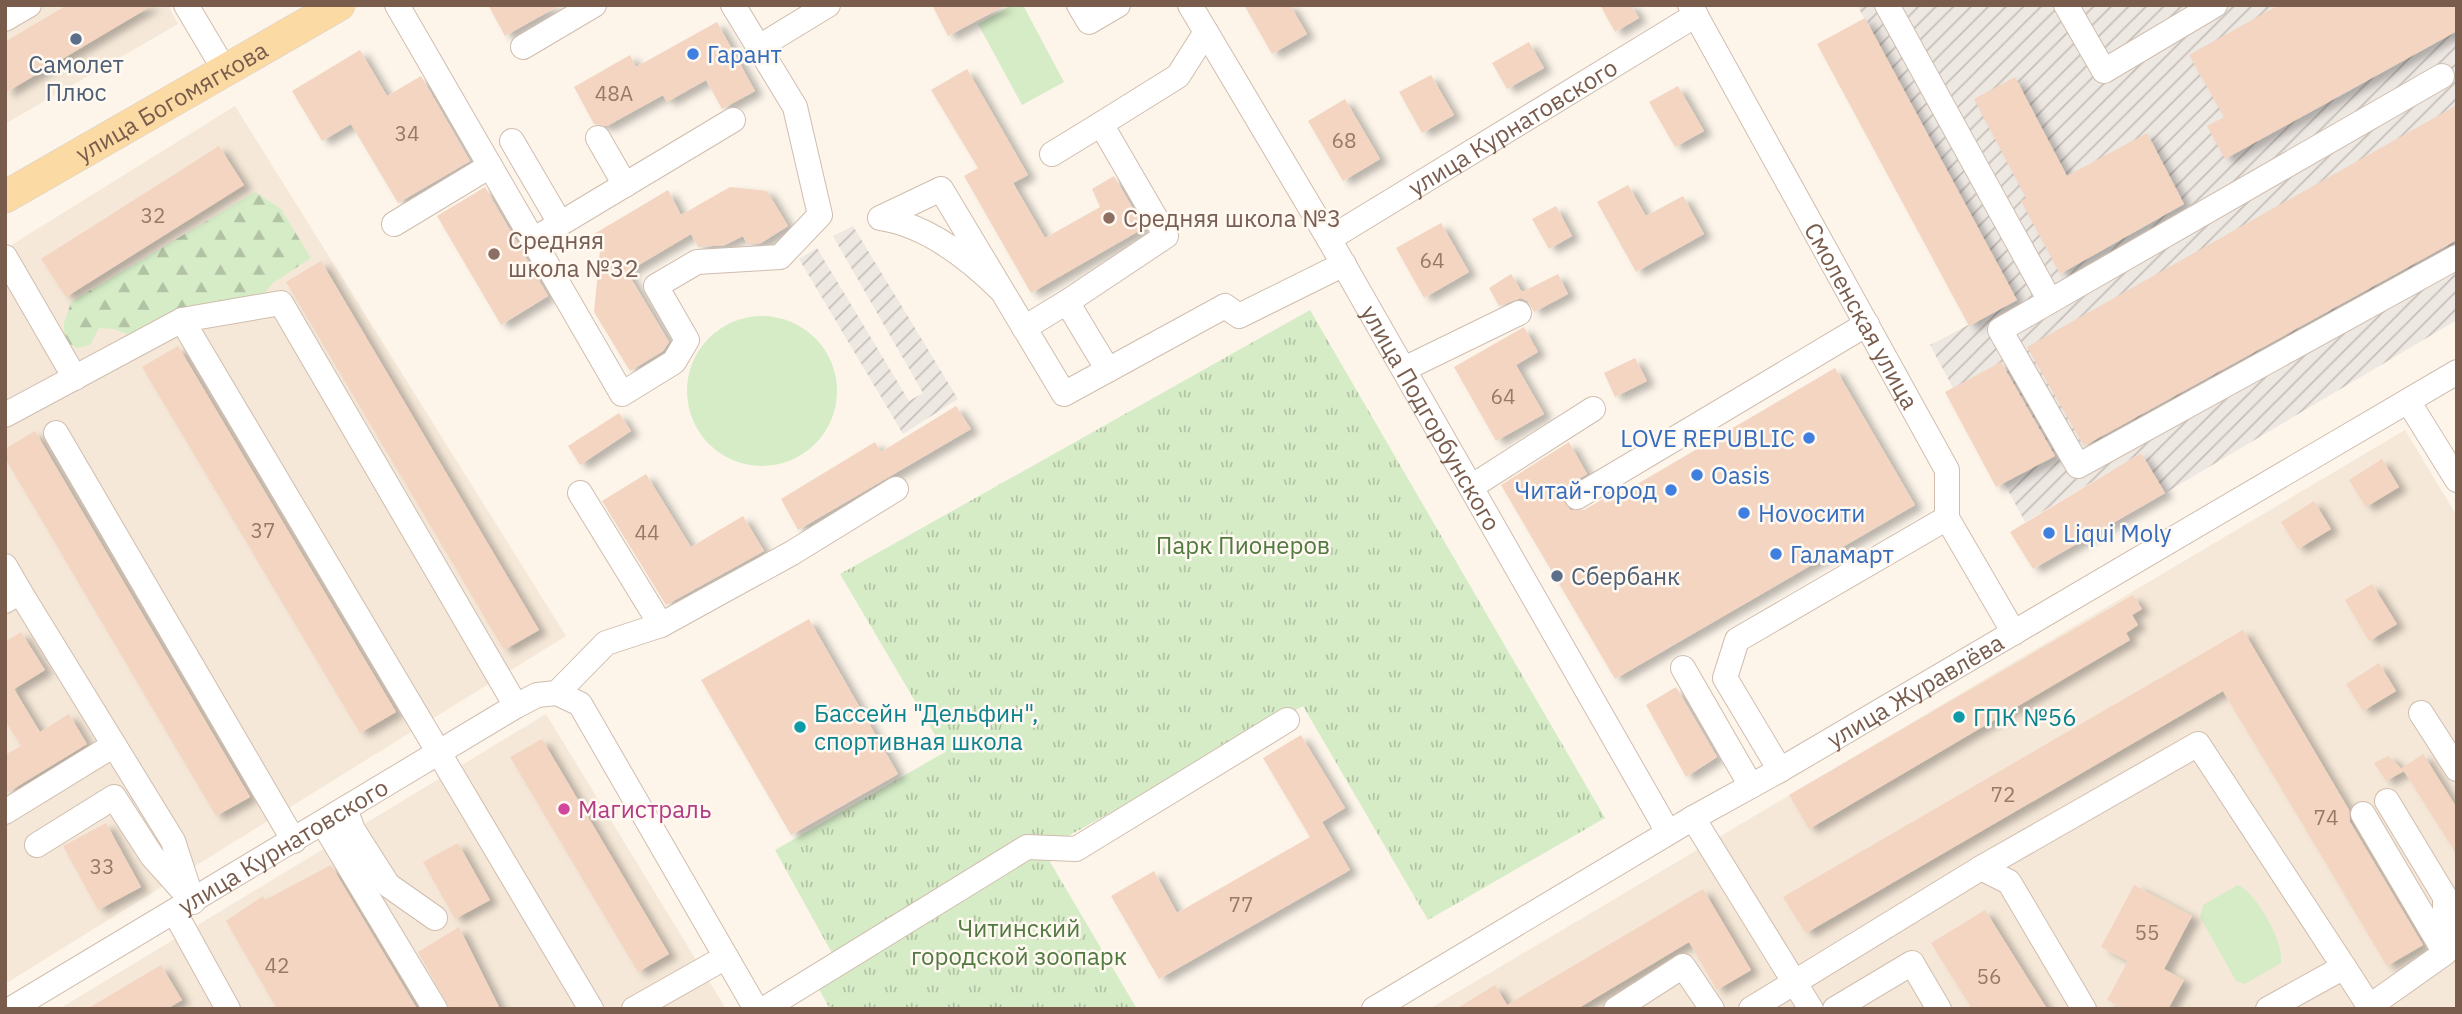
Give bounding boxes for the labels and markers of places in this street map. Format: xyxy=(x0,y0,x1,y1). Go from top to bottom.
marker: Самолет Плюс xyxy=(68,31,84,47)
place label: Гарант xyxy=(707,38,782,70)
marker: Гарант xyxy=(685,46,701,62)
place label: Самолет Плюс xyxy=(28,48,124,108)
place label: Средняя школа №3 xyxy=(1123,202,1341,234)
marker: Средняя школа №3 xyxy=(1101,210,1117,226)
place label: Средняя школа №32 xyxy=(508,224,639,284)
marker: Средняя школа №32 xyxy=(486,246,502,262)
place label: LOVE REPUBLIC xyxy=(1620,422,1795,454)
marker: LOVE REPUBLIC xyxy=(1801,430,1817,446)
place label: Oasis xyxy=(1711,459,1770,491)
marker: Oasis xyxy=(1689,467,1705,483)
place label: Читай-город xyxy=(1515,474,1657,506)
marker: Читай-город xyxy=(1663,482,1679,498)
place label: Ноvосити xyxy=(1758,497,1865,529)
marker: Ноvосити xyxy=(1736,505,1752,521)
place label: Liqui Moly xyxy=(2063,517,2171,549)
marker: Liqui Moly xyxy=(2041,525,2057,541)
place label: Галамарт xyxy=(1790,538,1894,570)
marker: Галамарт xyxy=(1768,546,1784,562)
place label: Сбербанк xyxy=(1571,560,1680,592)
marker: Сбербанк xyxy=(1549,568,1565,584)
place label: Бассейн "Дельфин", спортивная школа xyxy=(814,697,1039,757)
place label: ГПК №56 xyxy=(1973,701,2077,733)
marker: ГПК №56 xyxy=(1951,709,1967,725)
marker: Бассейн "Дельфин", спортивная школа xyxy=(792,719,808,735)
place label: Магистраль xyxy=(578,793,711,825)
marker: Магистраль xyxy=(556,801,572,817)

